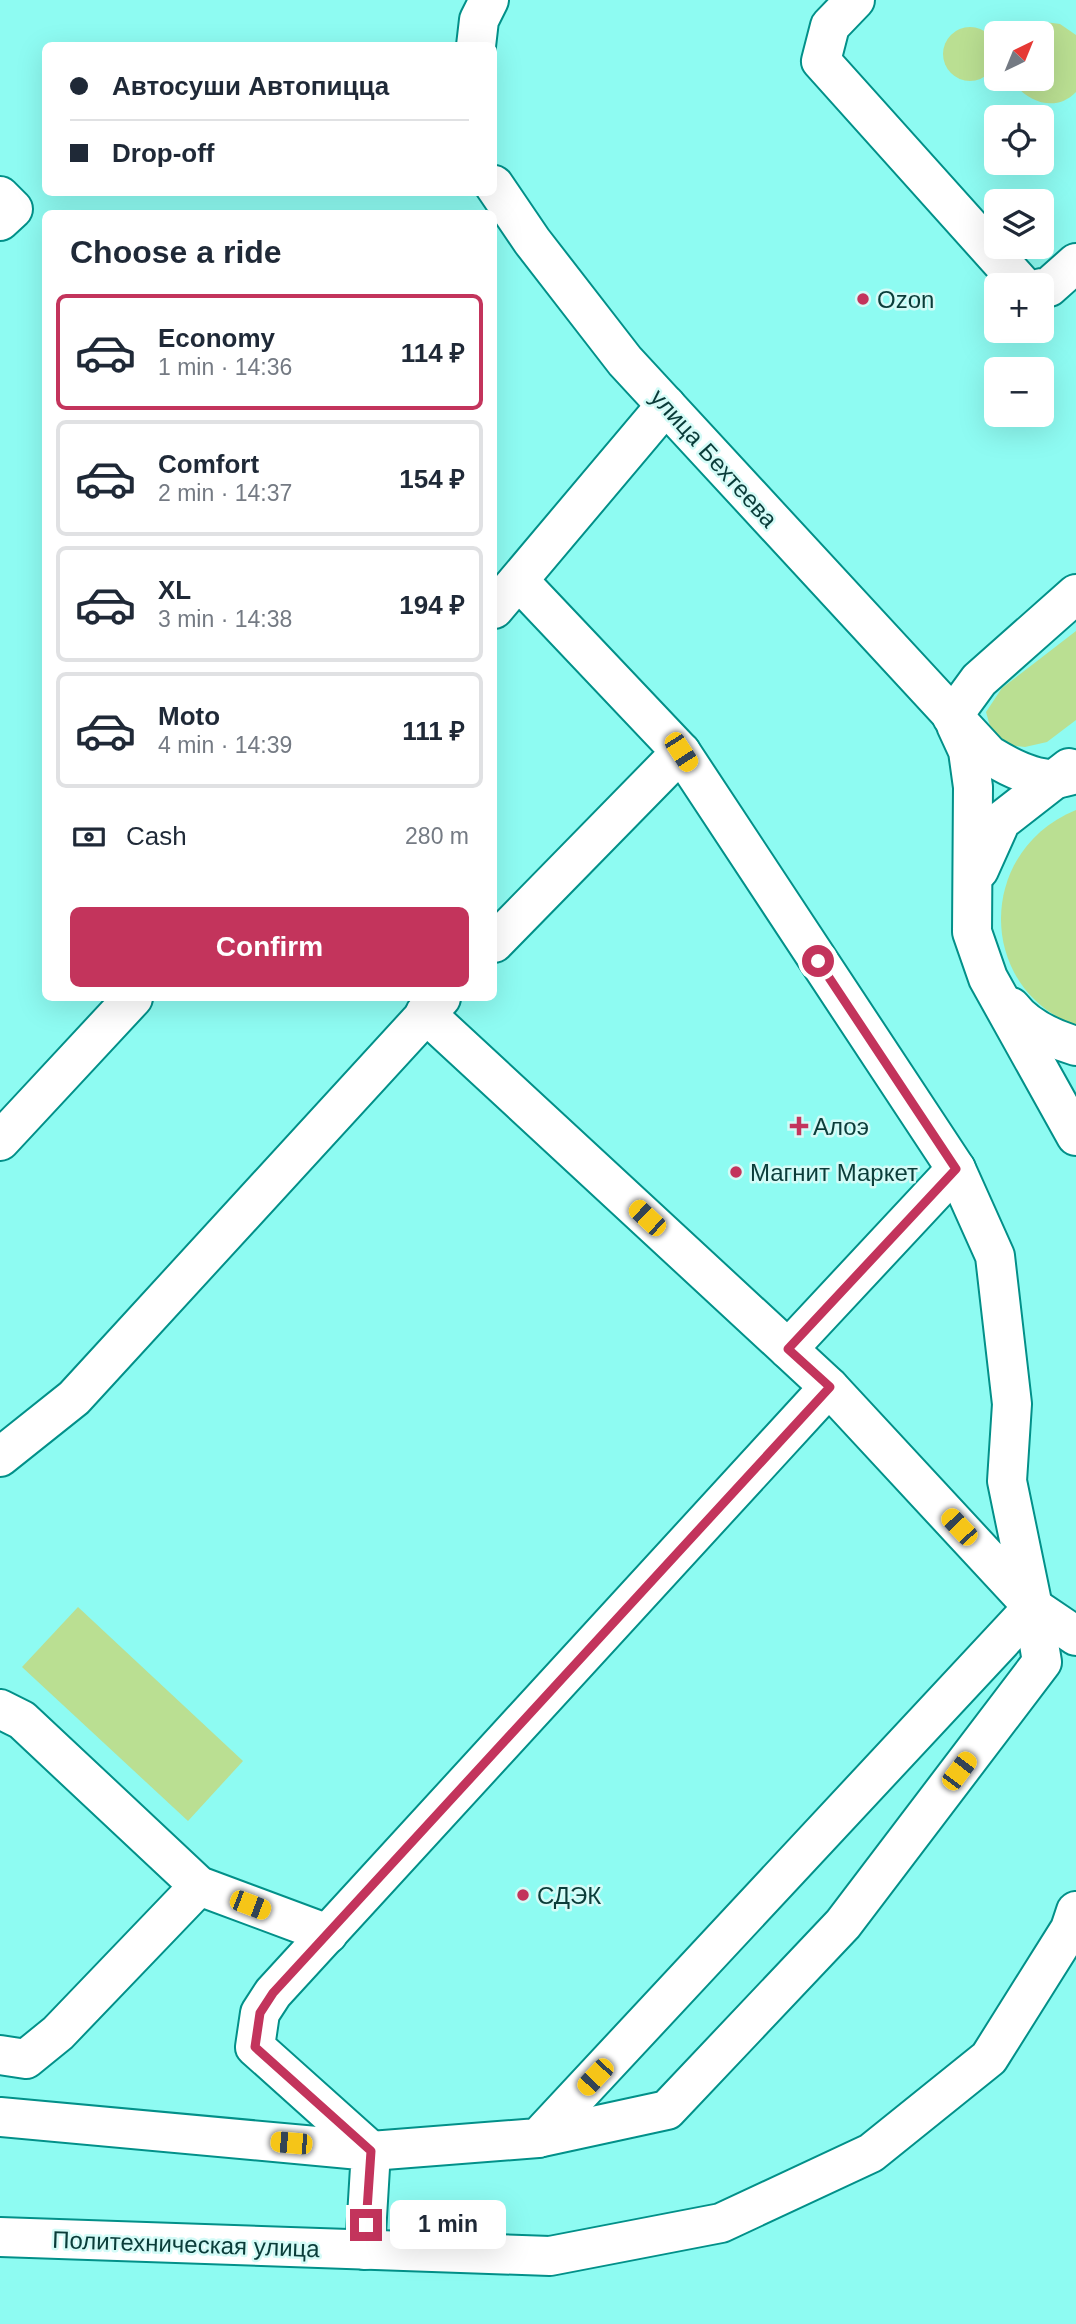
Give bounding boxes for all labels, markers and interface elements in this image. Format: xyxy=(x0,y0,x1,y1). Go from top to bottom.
north arrow xyxy=(984,21,1054,91)
map controls xyxy=(984,21,1054,427)
text: Автосуши Автопицца xyxy=(112,71,389,101)
button: locate xyxy=(984,105,1054,175)
text: Drop-off xyxy=(112,138,215,168)
button: layers xyxy=(984,189,1054,259)
text: Choose a ride xyxy=(70,234,282,270)
button: + xyxy=(984,273,1054,343)
place label: Ozon xyxy=(877,286,934,313)
marker: Ozon xyxy=(855,291,871,307)
icon: car xyxy=(74,321,137,384)
text: Economy xyxy=(158,323,275,353)
text: 114 ₽ xyxy=(401,338,465,368)
text: 1 min · 14:36 xyxy=(158,354,292,380)
button: − xyxy=(984,357,1054,427)
street label: улица Бехтеева xyxy=(645,383,783,533)
icon: car xyxy=(74,447,137,510)
text: Comfort xyxy=(158,449,259,479)
text: 154 ₽ xyxy=(399,464,465,494)
text: 2 min · 14:37 xyxy=(158,480,292,506)
icon: car xyxy=(74,573,137,636)
text: XL xyxy=(158,575,191,605)
text: 194 ₽ xyxy=(399,590,465,620)
text: 3 min · 14:38 xyxy=(158,606,292,632)
icon: car xyxy=(74,699,137,762)
text: Moto xyxy=(158,701,220,731)
text: 111 ₽ xyxy=(402,716,465,746)
car xyxy=(661,729,702,775)
text: 4 min · 14:39 xyxy=(158,732,292,758)
icon: cash xyxy=(70,818,108,856)
text: Cash xyxy=(126,821,187,851)
text: 280 m xyxy=(405,823,469,849)
button: Confirm xyxy=(70,907,469,987)
route start xyxy=(802,945,834,977)
place label: Алоэ xyxy=(813,1113,869,1140)
marker: Алоэ xyxy=(791,1118,807,1134)
place label: Магнит Маркет xyxy=(750,1159,918,1186)
marker: Магнит Маркет xyxy=(728,1164,744,1180)
car xyxy=(625,1196,670,1240)
car xyxy=(937,1504,982,1550)
car xyxy=(938,1748,981,1794)
place label: СДЭК xyxy=(537,1882,601,1909)
marker: СДЭК xyxy=(515,1887,531,1903)
car xyxy=(227,1888,274,1922)
car xyxy=(573,2054,618,2100)
car xyxy=(270,2131,313,2155)
callout: 1 min xyxy=(390,2200,506,2250)
route end xyxy=(350,2209,382,2241)
text: 1 min xyxy=(418,2211,478,2237)
street label: Политехническая улица xyxy=(52,2226,321,2262)

